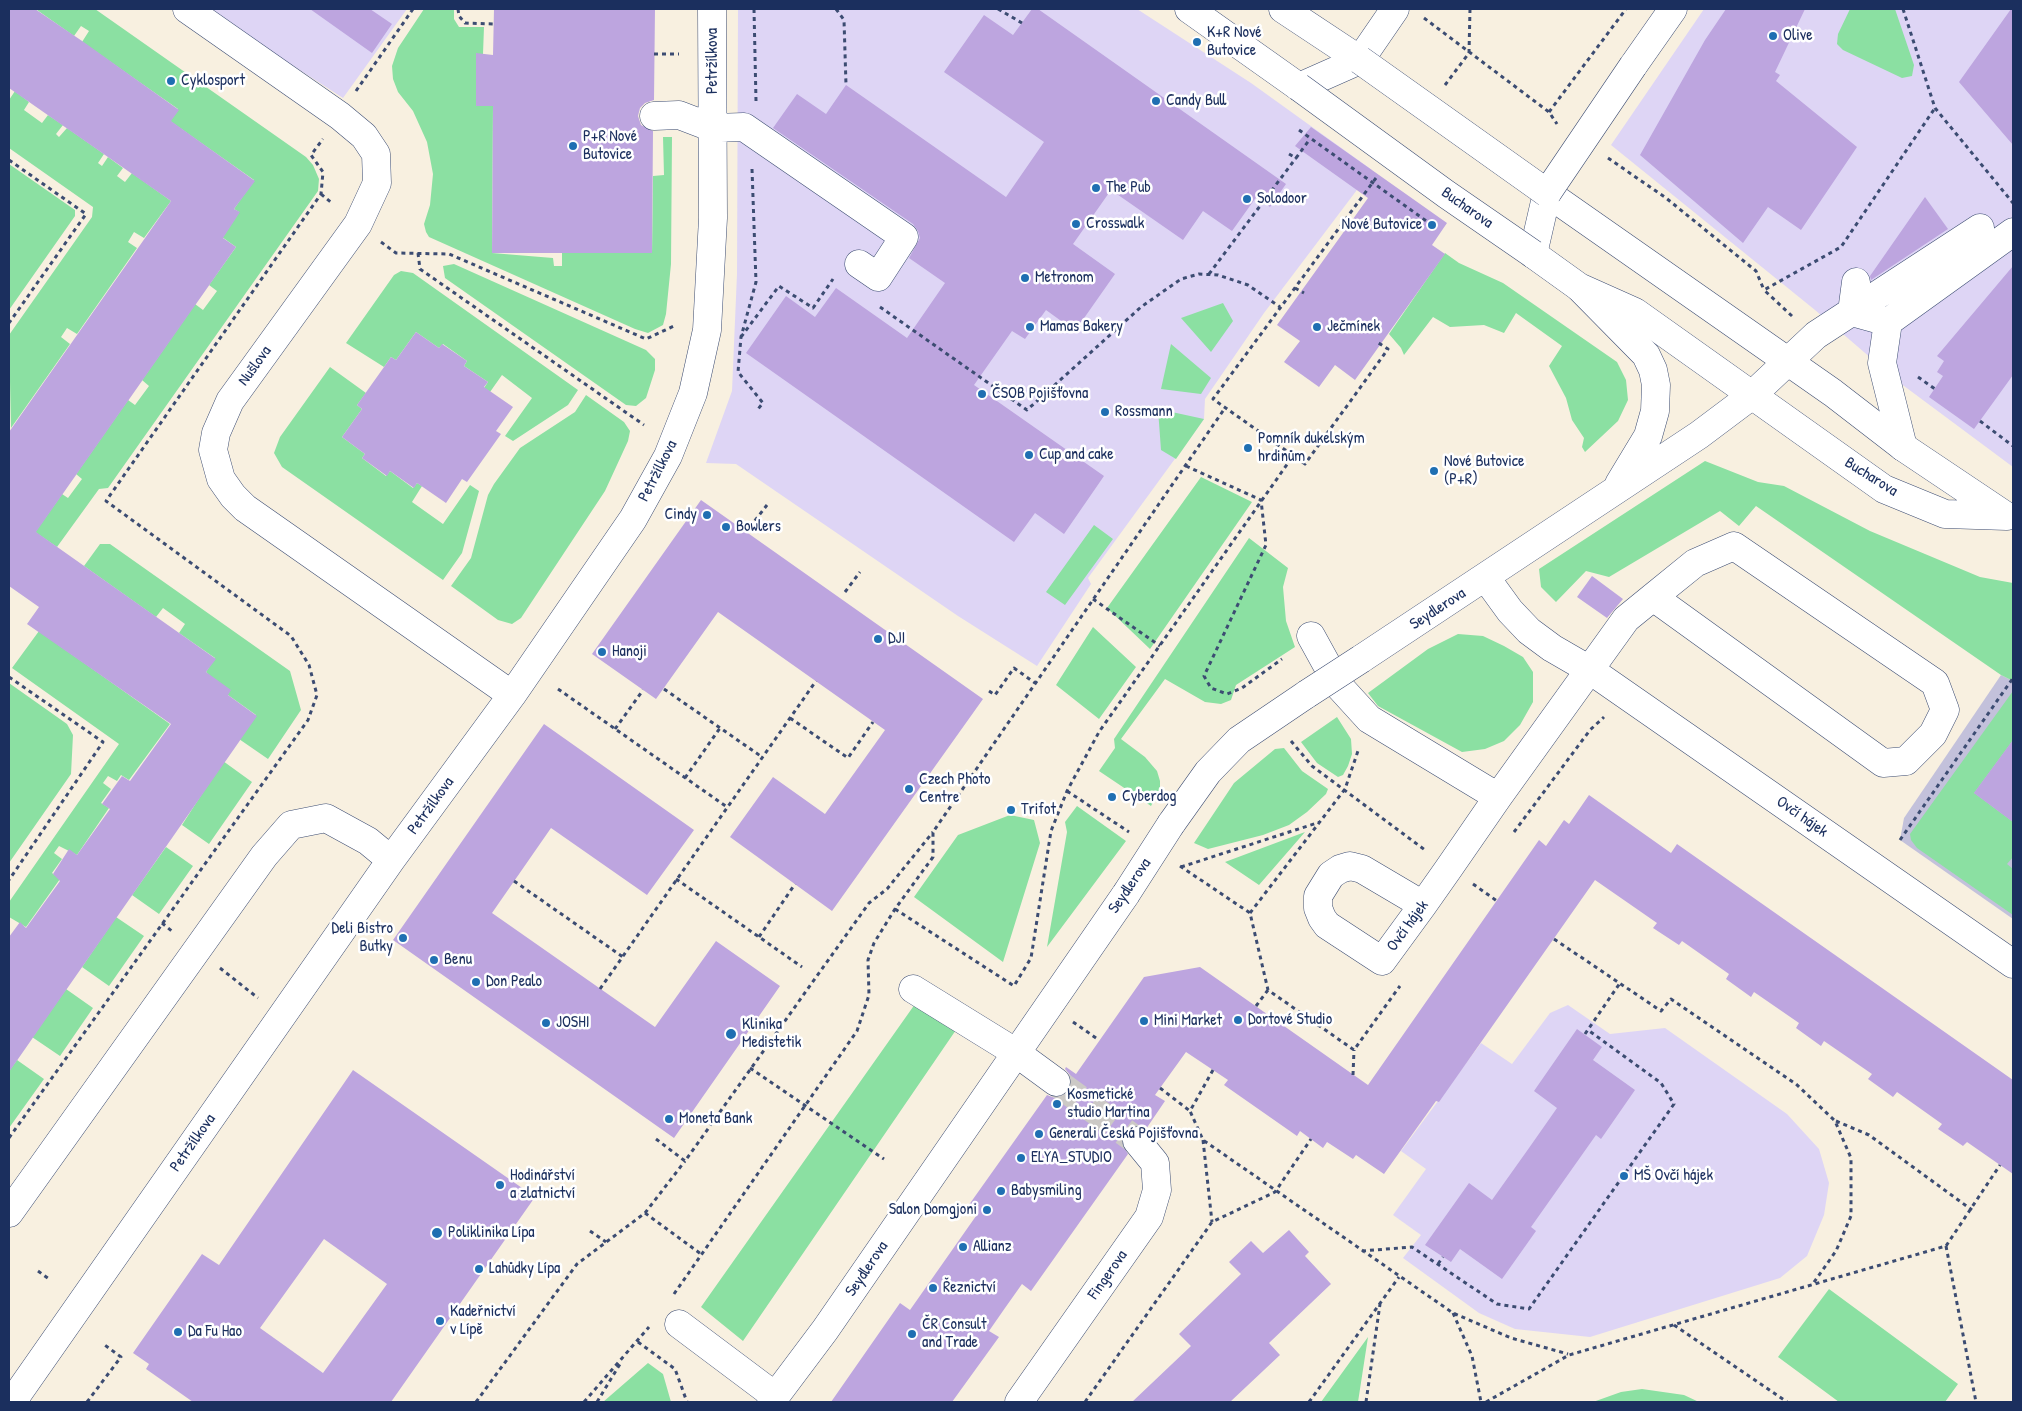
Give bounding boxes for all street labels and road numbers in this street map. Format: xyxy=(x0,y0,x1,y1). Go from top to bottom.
street label: Petržílkova xyxy=(703,28,723,94)
street label: Bucharova xyxy=(1437,183,1497,233)
street label: Nušlova xyxy=(234,342,276,390)
street label: Petržílkova xyxy=(634,437,682,505)
street label: Bucharova xyxy=(1841,453,1901,501)
street label: Seydlerova xyxy=(1407,584,1469,634)
street label: Petržílkova xyxy=(404,774,458,838)
street label: Ovčí hájek xyxy=(1773,792,1831,842)
street label: Seydlerova xyxy=(1105,855,1155,917)
street label: Ovčí hájek xyxy=(1383,897,1433,955)
street label: Petržílkova xyxy=(166,1110,220,1176)
street label: Seydlerova xyxy=(842,1238,892,1300)
street label: Fingerova xyxy=(1084,1247,1132,1303)

